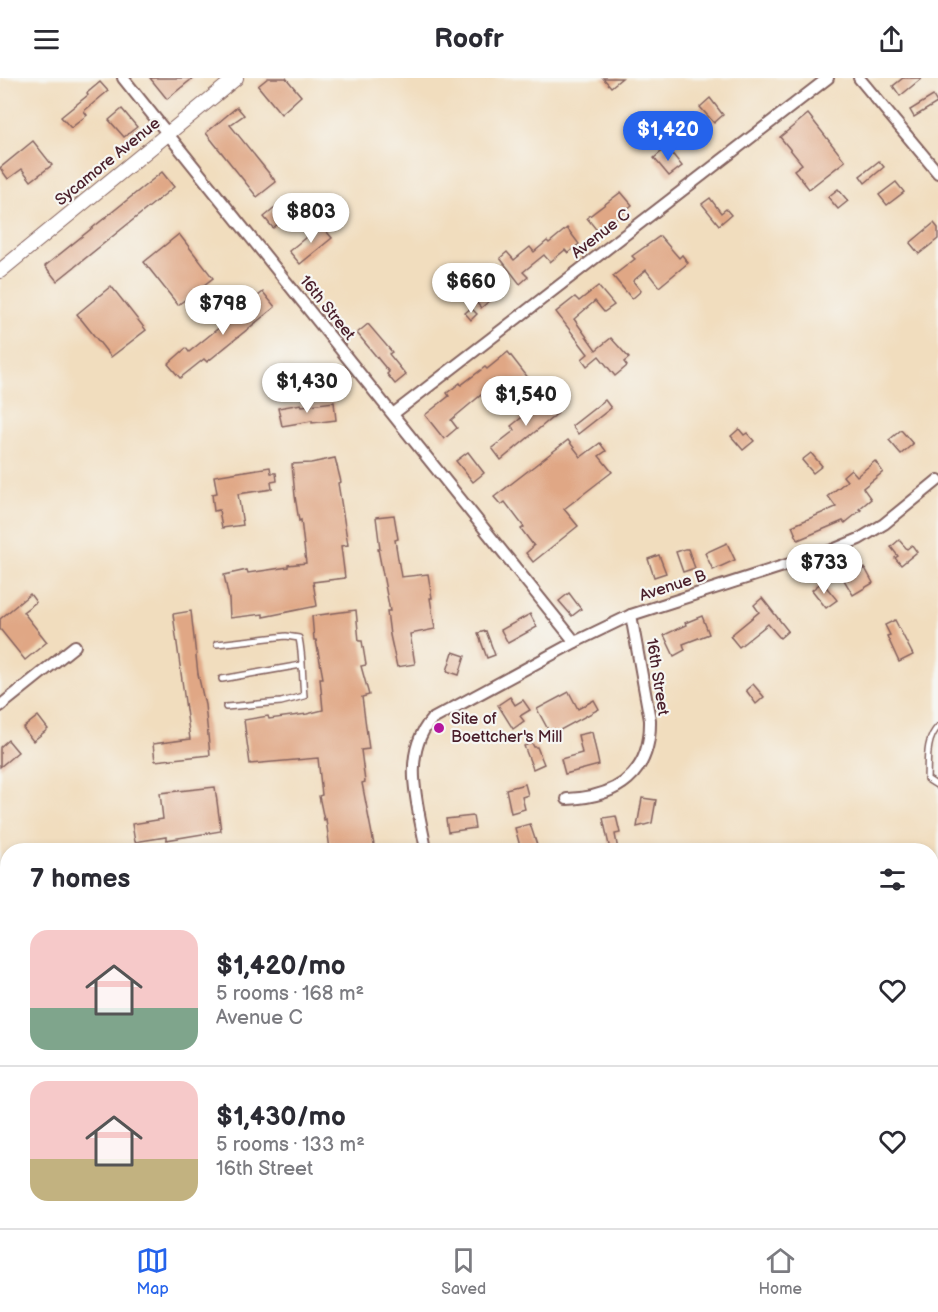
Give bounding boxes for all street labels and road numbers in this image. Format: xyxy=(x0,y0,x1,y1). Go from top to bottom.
street label: Sycamore Avenue xyxy=(52,114,165,210)
street label: Avenue C xyxy=(568,205,634,263)
street label: 16th Street xyxy=(295,272,359,344)
street label: Avenue B xyxy=(637,566,709,606)
street label: 16th Street xyxy=(642,637,672,717)

